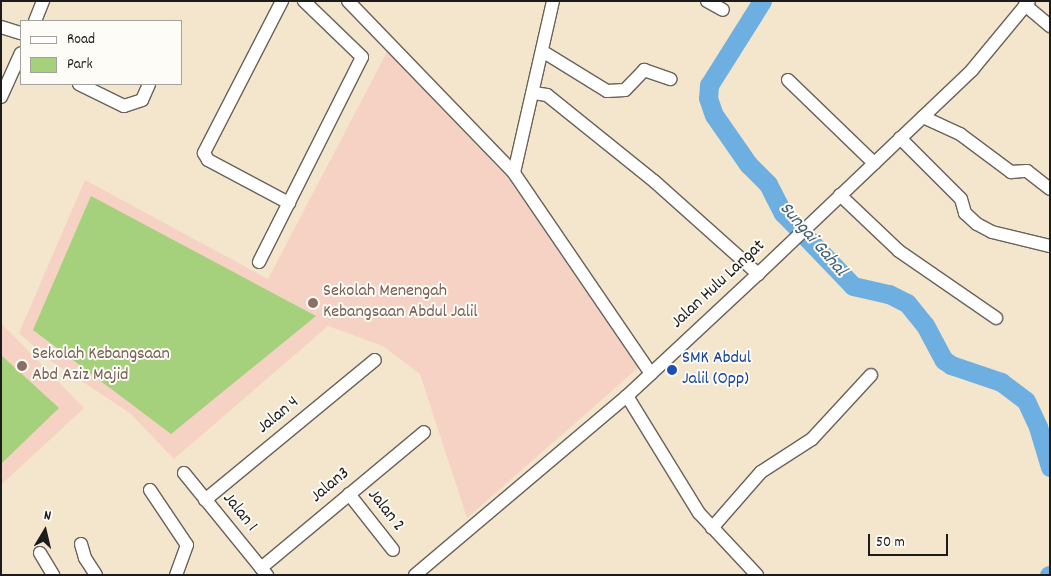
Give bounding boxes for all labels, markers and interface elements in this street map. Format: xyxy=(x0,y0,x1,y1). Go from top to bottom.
legend xyxy=(20,20,182,85)
text: Road xyxy=(67,29,95,51)
text: Park xyxy=(67,54,93,76)
water label: Sungai Gahal xyxy=(774,198,850,282)
street label: Jalan Hulu Langat xyxy=(668,236,770,334)
place label: Sekolah Menengah Kebangsaan Abdul Jalil xyxy=(323,282,478,324)
marker: Sekolah Menengah Kebangsaan Abdul Jalil xyxy=(307,297,319,309)
place label: Sekolah Kebangsaan Abd Aziz Majid xyxy=(32,345,170,388)
place label: SMK Abdul Jalil (Opp) xyxy=(682,349,751,392)
marker: Sekolah Kebangsaan Abd Aziz Majid xyxy=(16,360,28,372)
marker: SMK Abdul Jalil (Opp) xyxy=(666,364,678,376)
street label: Jalan 4 xyxy=(254,393,304,439)
street label: Jalan3 xyxy=(307,464,355,508)
street label: Jalan 2 xyxy=(362,485,408,537)
street label: Jalan 1 xyxy=(217,489,261,537)
north arrow xyxy=(20,506,70,556)
text: N xyxy=(42,506,52,527)
scale bar xyxy=(871,524,951,556)
text: 50 m xyxy=(876,532,905,554)

